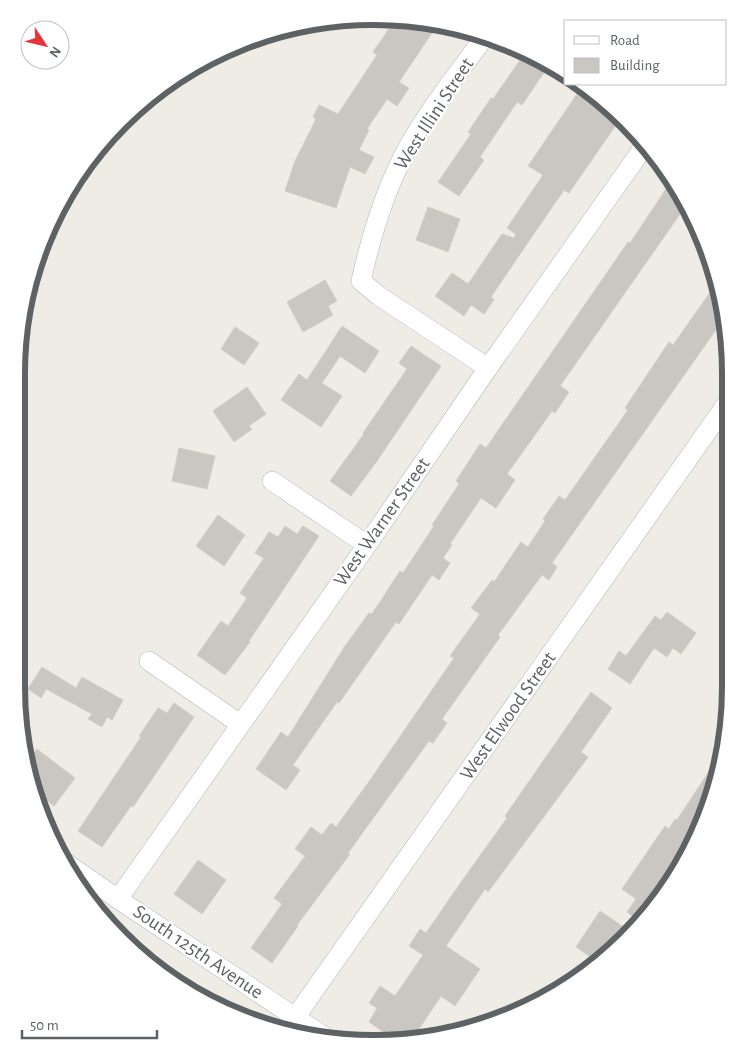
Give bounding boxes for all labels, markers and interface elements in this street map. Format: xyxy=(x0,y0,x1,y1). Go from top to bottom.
north arrow xyxy=(20,20,70,70)
legend xyxy=(564,20,727,85)
text: Road xyxy=(610,33,640,48)
text: N xyxy=(46,44,63,60)
street label: West Illini Street xyxy=(391,54,478,173)
text: Building xyxy=(610,58,660,73)
street label: West Warner Street xyxy=(330,454,434,590)
street label: West Elwood Street xyxy=(456,648,560,784)
street label: South 125th Avenue xyxy=(129,901,267,1003)
scale bar xyxy=(22,1008,158,1040)
text: 50 m xyxy=(30,1018,59,1033)

